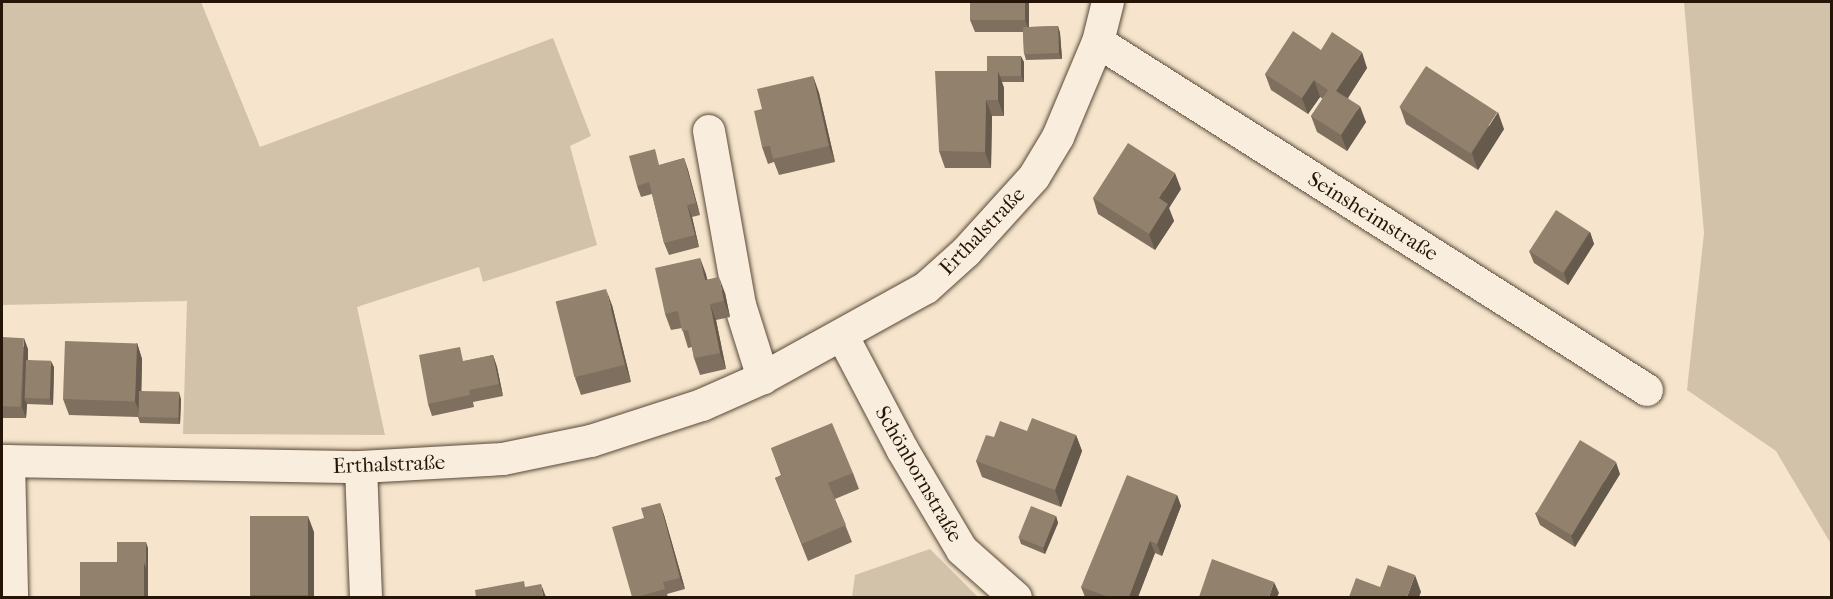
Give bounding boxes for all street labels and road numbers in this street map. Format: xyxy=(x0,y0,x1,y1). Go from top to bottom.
street label: Seinsheimstraße xyxy=(1303,166,1443,266)
street label: Erthalstraße xyxy=(934,182,1030,280)
street label: Schönbornstraße xyxy=(870,402,968,546)
street label: Erthalstraße xyxy=(332,449,446,479)

